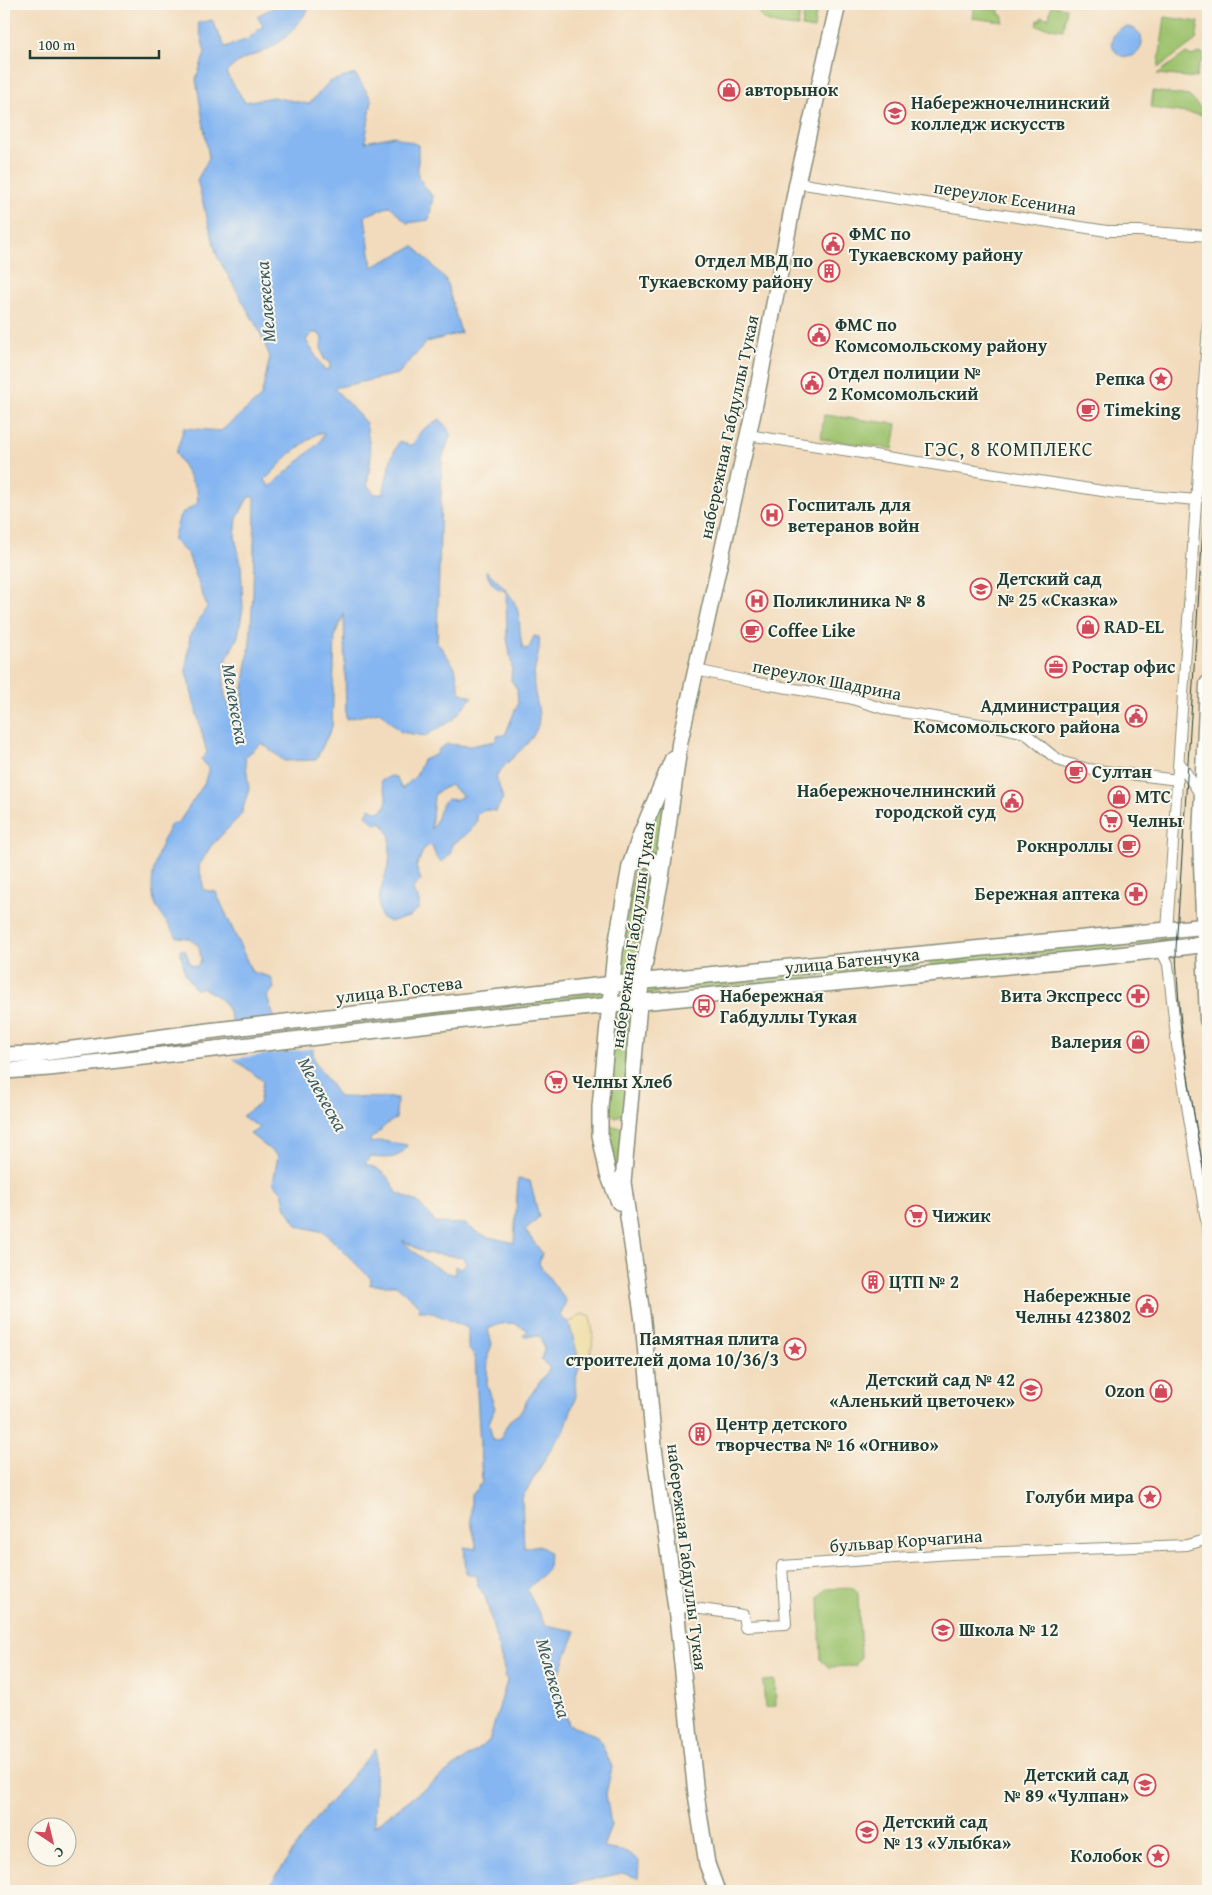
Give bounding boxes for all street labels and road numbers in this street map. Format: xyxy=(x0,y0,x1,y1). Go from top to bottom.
street label: переулок Есенина xyxy=(932,173,1079,222)
street label: набережная Габдуллы Тукая xyxy=(692,312,765,541)
street label: переулок Шадрина xyxy=(750,652,904,707)
street label: набережная Габдуллы Тукая xyxy=(603,820,662,1050)
street label: улица Батенчука xyxy=(782,940,921,981)
street label: улица В.Гостева xyxy=(333,968,464,1011)
street label: набережная Габдуллы Тукая xyxy=(660,1442,715,1672)
street label: бульвар Корчагина xyxy=(829,1522,984,1559)

